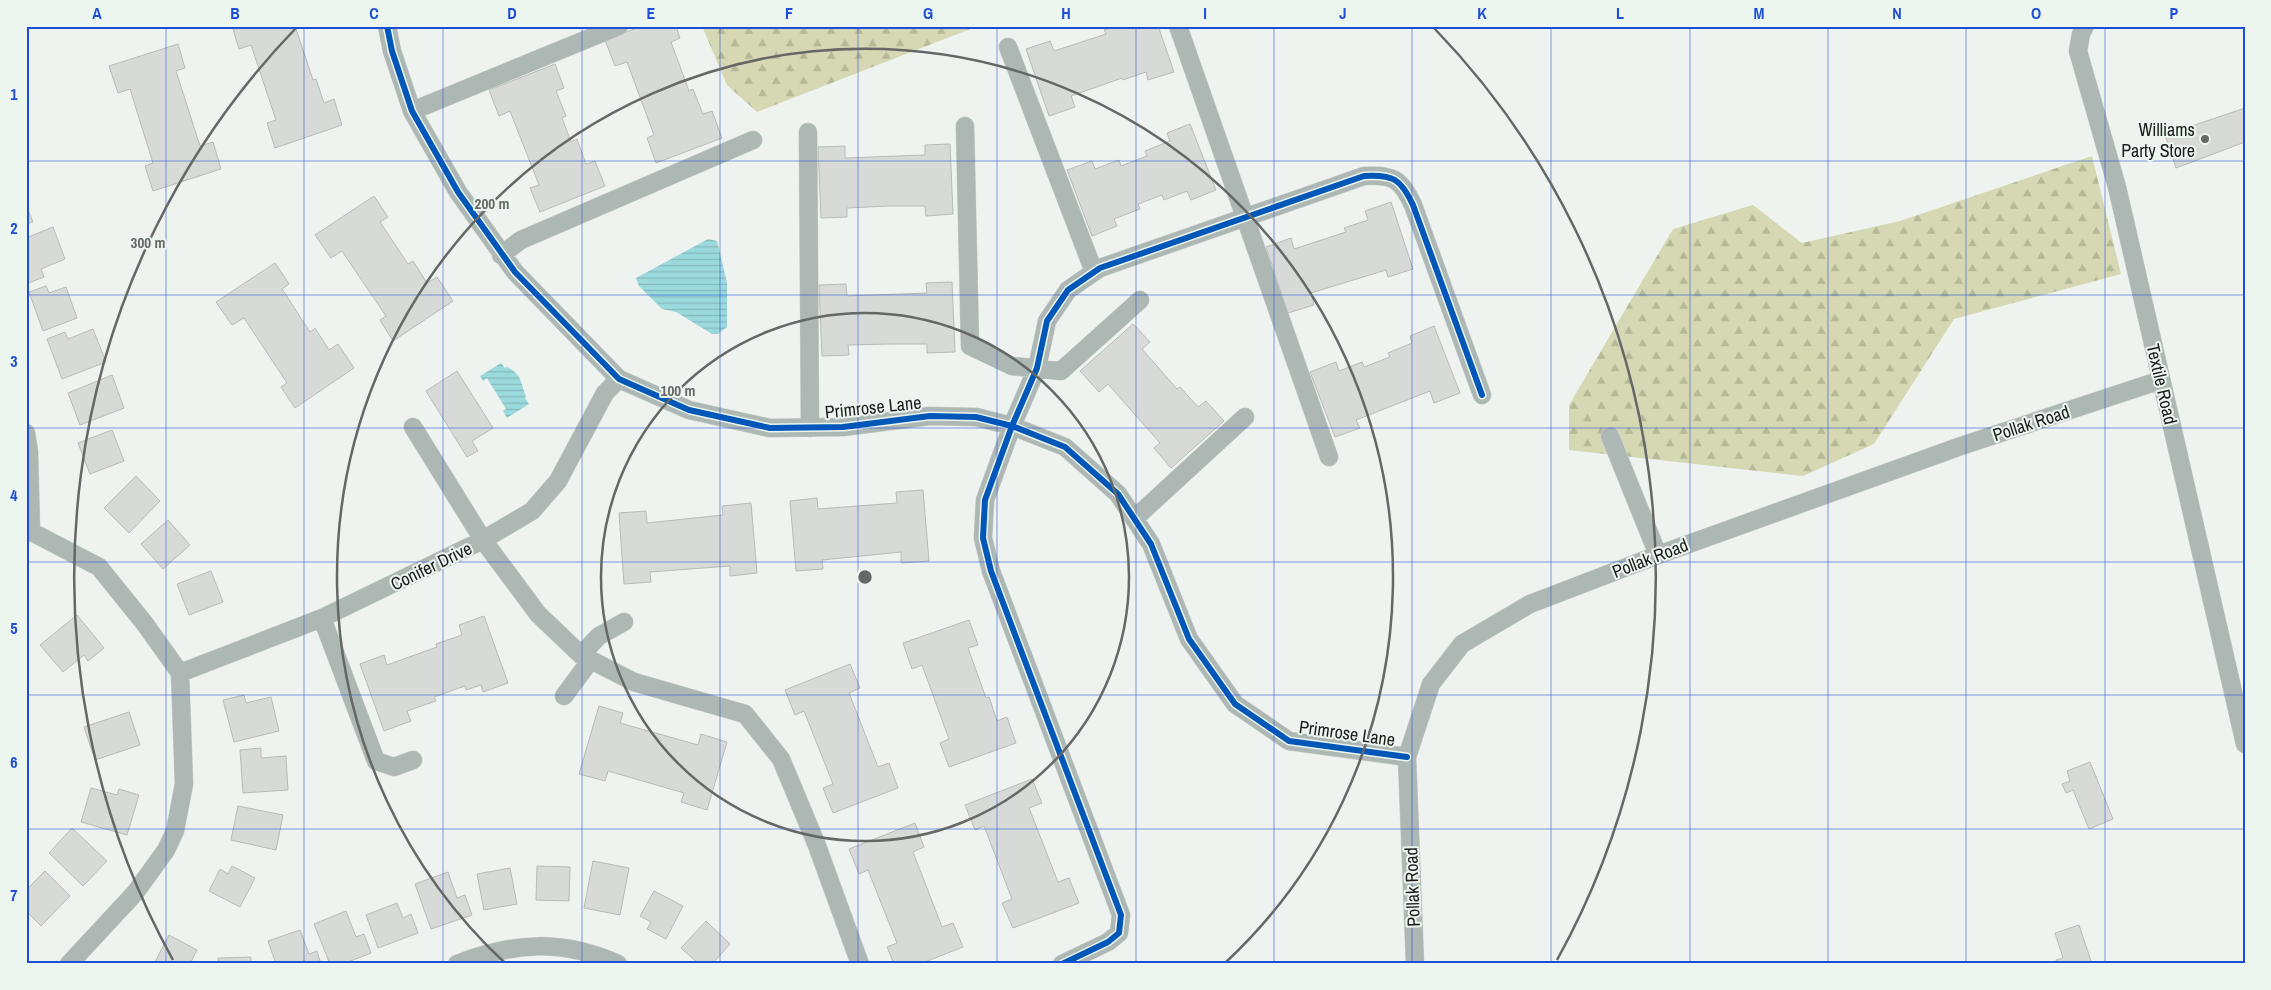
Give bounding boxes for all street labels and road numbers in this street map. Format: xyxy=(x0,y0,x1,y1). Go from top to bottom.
street label: Textile Road xyxy=(2141,341,2183,427)
street label: Primrose Lane xyxy=(824,390,922,424)
street label: Pollak Road xyxy=(1989,399,2073,447)
street label: Pollak Road xyxy=(1608,532,1692,584)
street label: Conifer Drive xyxy=(386,536,476,596)
street label: Primrose Lane xyxy=(1297,714,1397,752)
street label: Pollak Road xyxy=(1398,847,1426,927)

